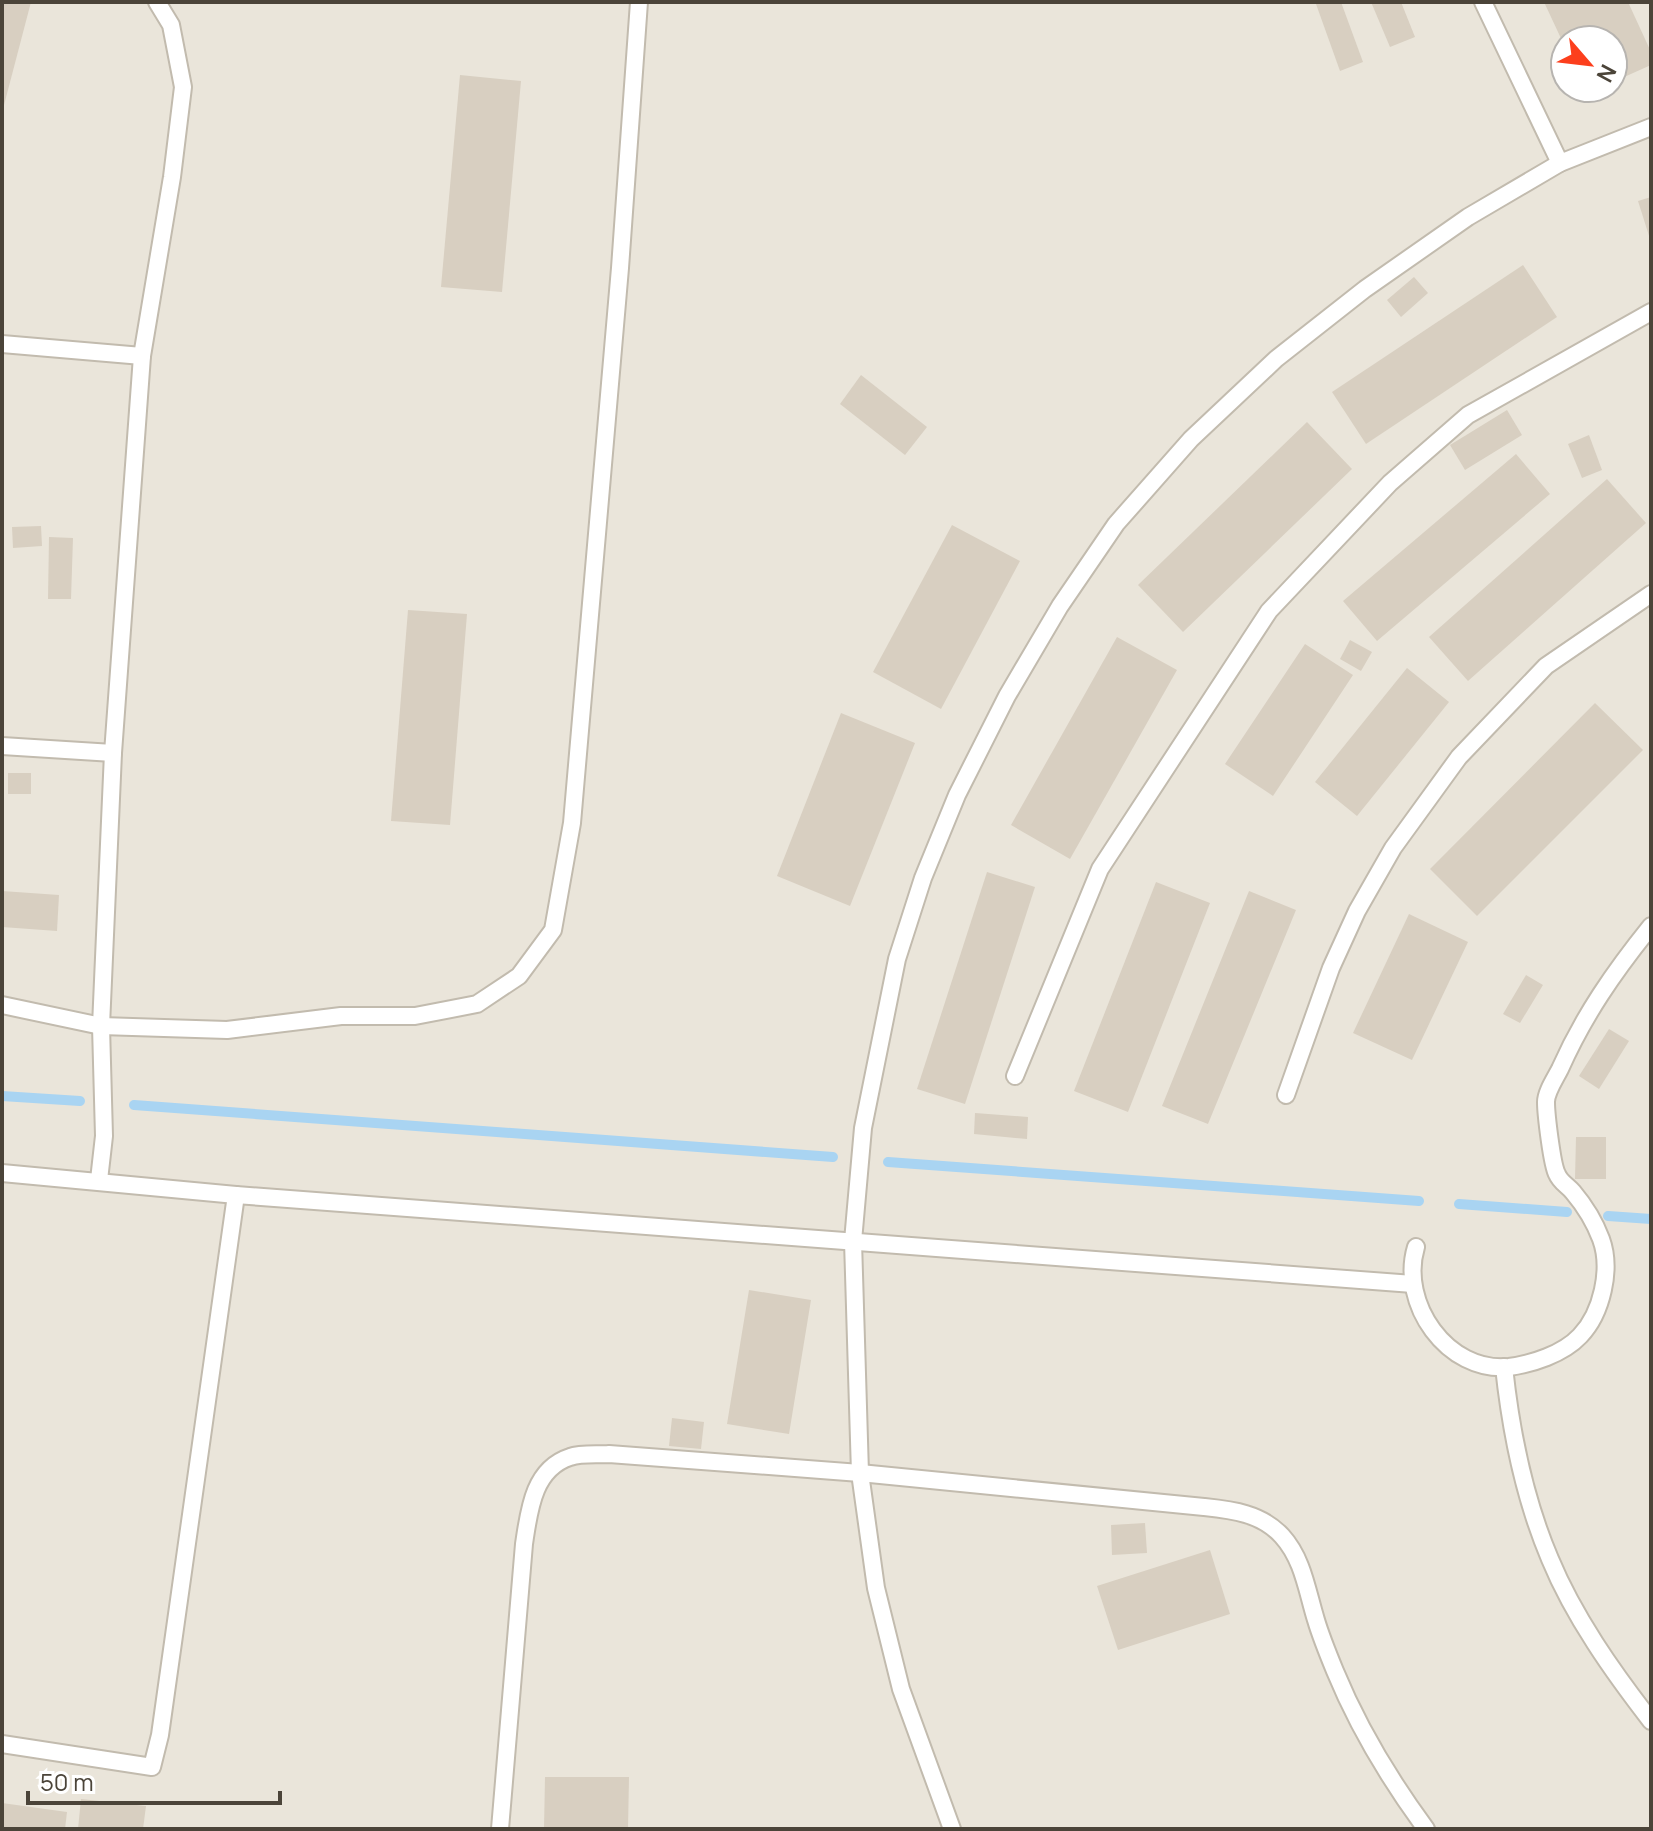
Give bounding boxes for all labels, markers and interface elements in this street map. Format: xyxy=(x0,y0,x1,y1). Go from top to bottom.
north arrow xyxy=(1549,24,1629,104)
text: N xyxy=(1590,59,1624,87)
scale bar xyxy=(28,1755,280,1805)
text: 50 m xyxy=(40,1765,94,1798)

